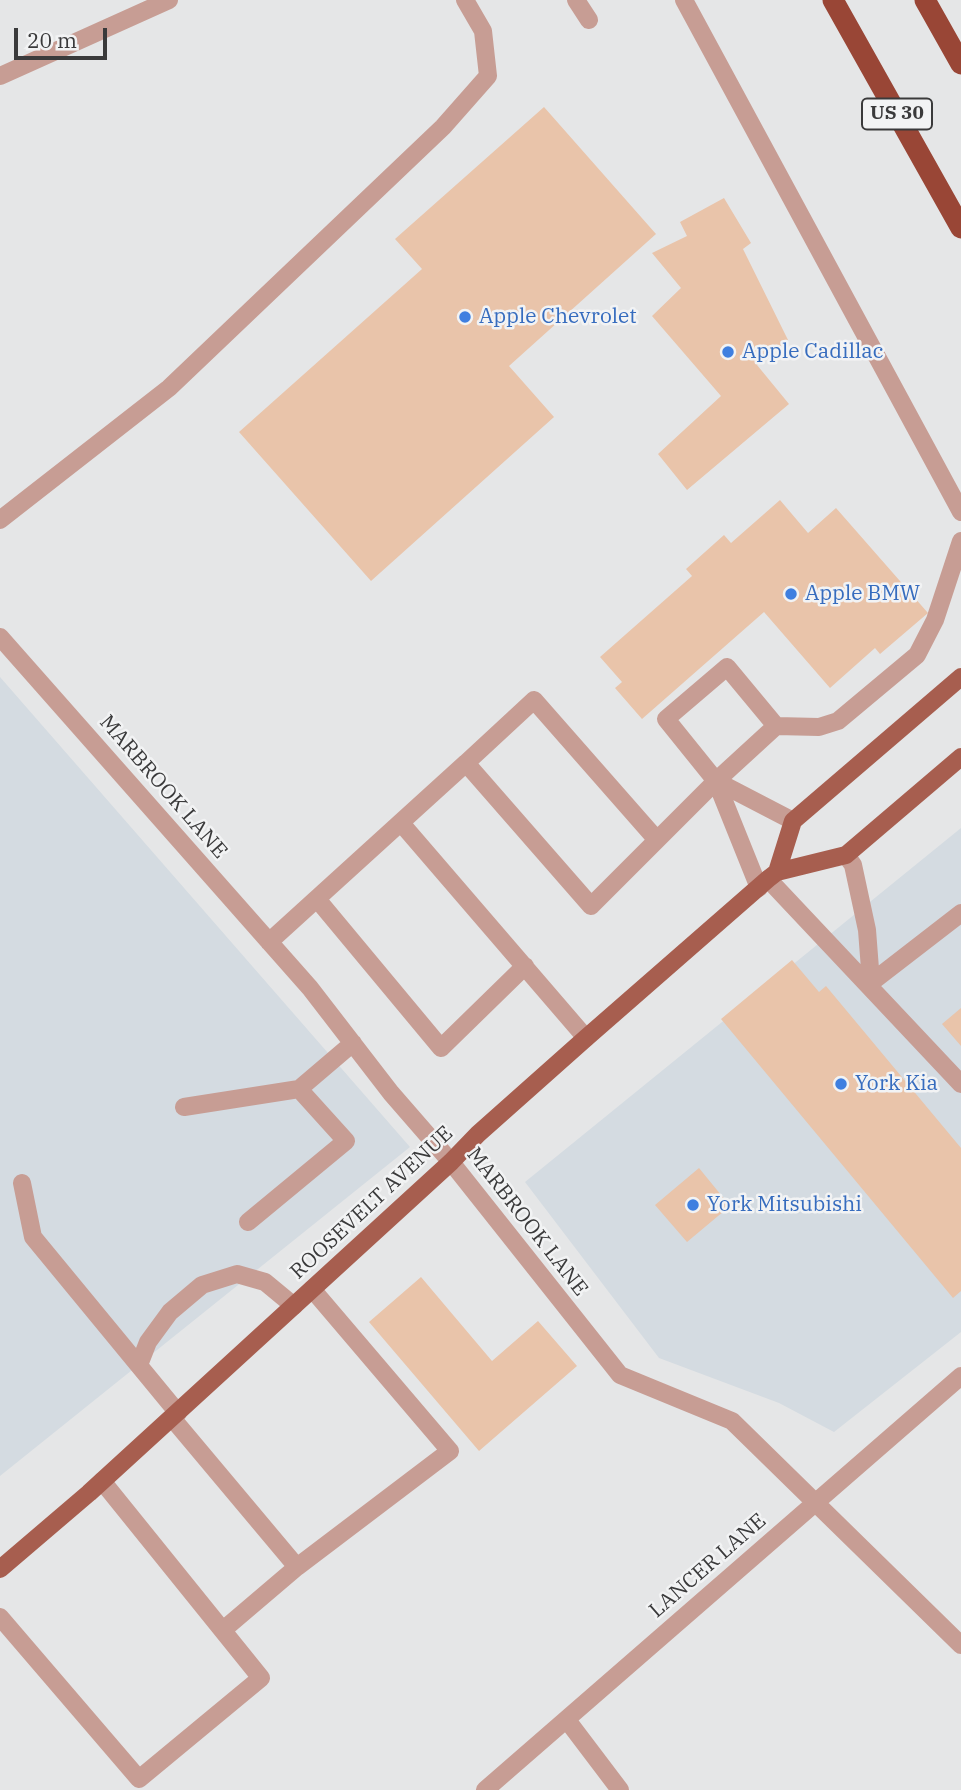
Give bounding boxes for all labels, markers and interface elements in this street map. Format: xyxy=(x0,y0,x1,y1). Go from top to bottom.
scale bar xyxy=(18,14,110,58)
text: 20 m xyxy=(27,26,77,54)
road number: US 30 xyxy=(862,98,932,130)
place label: Apple Chevrolet xyxy=(479,304,637,330)
marker: Apple Chevrolet xyxy=(457,309,473,325)
place label: Apple Cadillac xyxy=(742,339,884,365)
marker: Apple Cadillac xyxy=(720,344,736,360)
place label: Apple BMW xyxy=(805,581,920,607)
marker: Apple BMW xyxy=(783,586,799,602)
street label: MARBROOK LANE xyxy=(94,710,232,864)
place label: York Kia xyxy=(855,1071,938,1097)
marker: York Kia xyxy=(833,1076,849,1092)
street label: ROOSEVELT AVENUE xyxy=(286,1121,458,1285)
street label: MARBROOK LANE xyxy=(461,1143,593,1301)
place label: York Mitsubishi xyxy=(707,1192,862,1218)
marker: York Mitsubishi xyxy=(685,1197,701,1213)
street label: LANCER LANE xyxy=(644,1508,772,1624)

